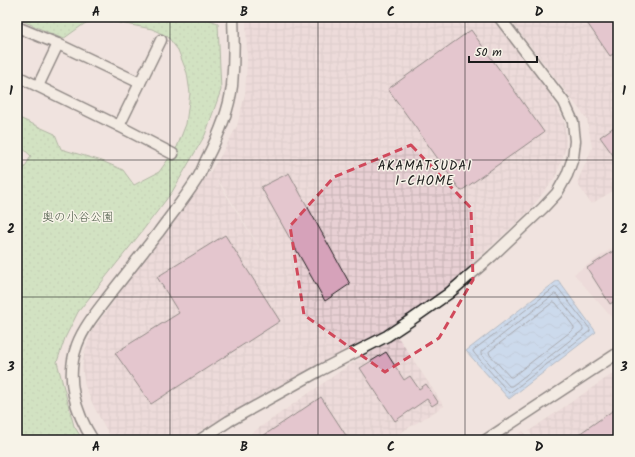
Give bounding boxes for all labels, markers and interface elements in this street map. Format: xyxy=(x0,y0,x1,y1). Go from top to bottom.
text: A xyxy=(92,2,100,23)
text: B xyxy=(240,2,248,23)
text: C xyxy=(387,2,395,23)
text: D xyxy=(535,2,544,23)
scale bar xyxy=(469,38,537,64)
text: 50 m xyxy=(475,43,502,62)
text: 1 xyxy=(9,81,13,102)
text: 1 xyxy=(622,81,626,102)
district label: AKAMATSUDAI 1-CHOME xyxy=(378,156,472,192)
park label: 奥の小谷公園 xyxy=(42,208,114,227)
text: 2 xyxy=(7,219,15,240)
text: 2 xyxy=(620,219,628,240)
text: 3 xyxy=(6,357,15,378)
text: 3 xyxy=(619,357,628,378)
text: A xyxy=(92,437,100,457)
text: B xyxy=(240,437,248,457)
text: C xyxy=(387,437,395,457)
text: D xyxy=(535,437,544,457)

